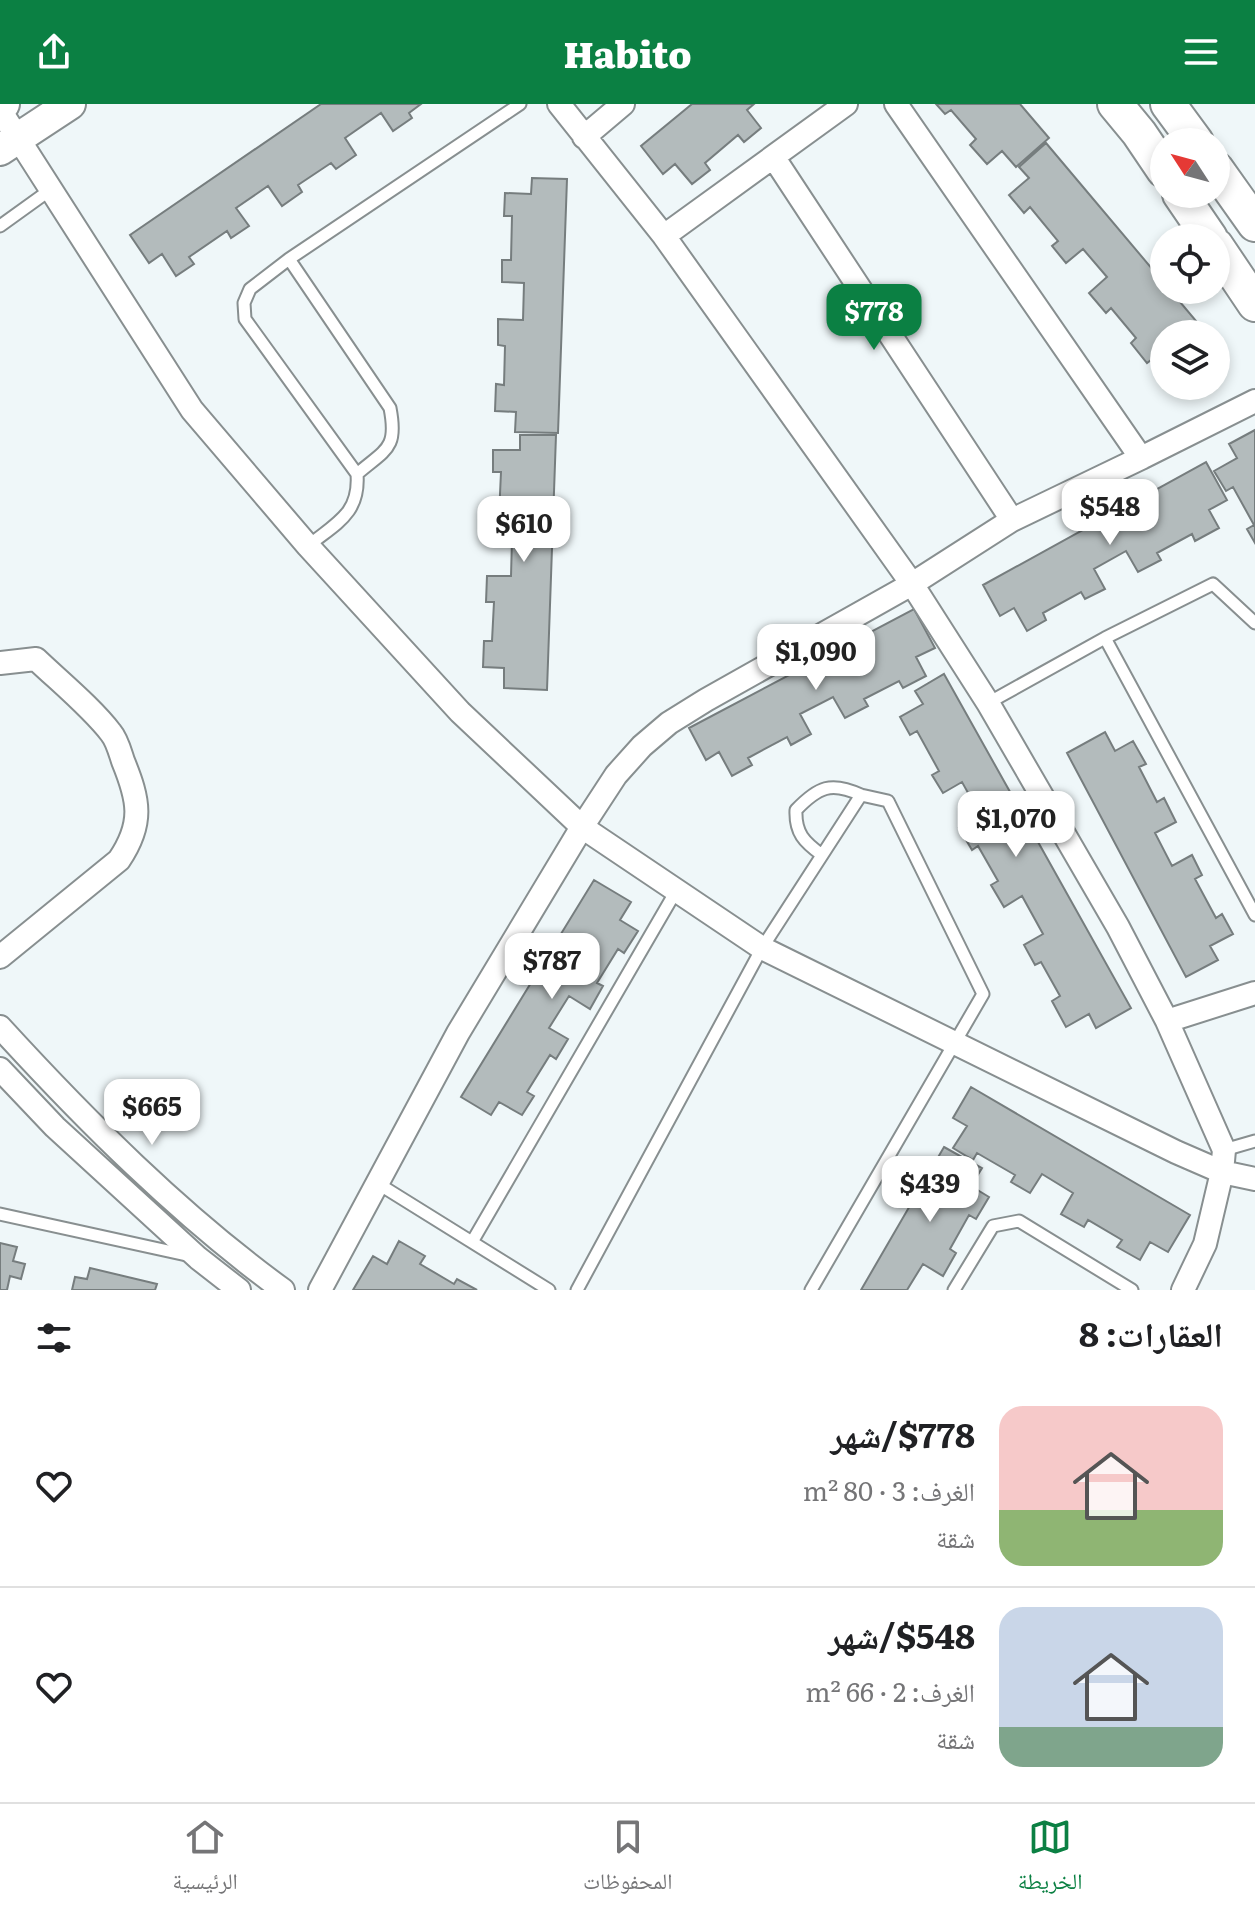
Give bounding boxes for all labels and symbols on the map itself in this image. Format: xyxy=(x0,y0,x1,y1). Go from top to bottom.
north arrow xyxy=(1150,128,1230,208)
pin: $778 xyxy=(827,284,921,352)
pin: $548 xyxy=(1063,479,1157,547)
pin: $610 xyxy=(477,496,571,564)
pin: $1,090 xyxy=(751,624,881,692)
pin: $1,070 xyxy=(951,791,1081,859)
pin: $787 xyxy=(505,933,599,1001)
pin: $665 xyxy=(105,1079,199,1147)
pin: $439 xyxy=(883,1156,977,1224)

